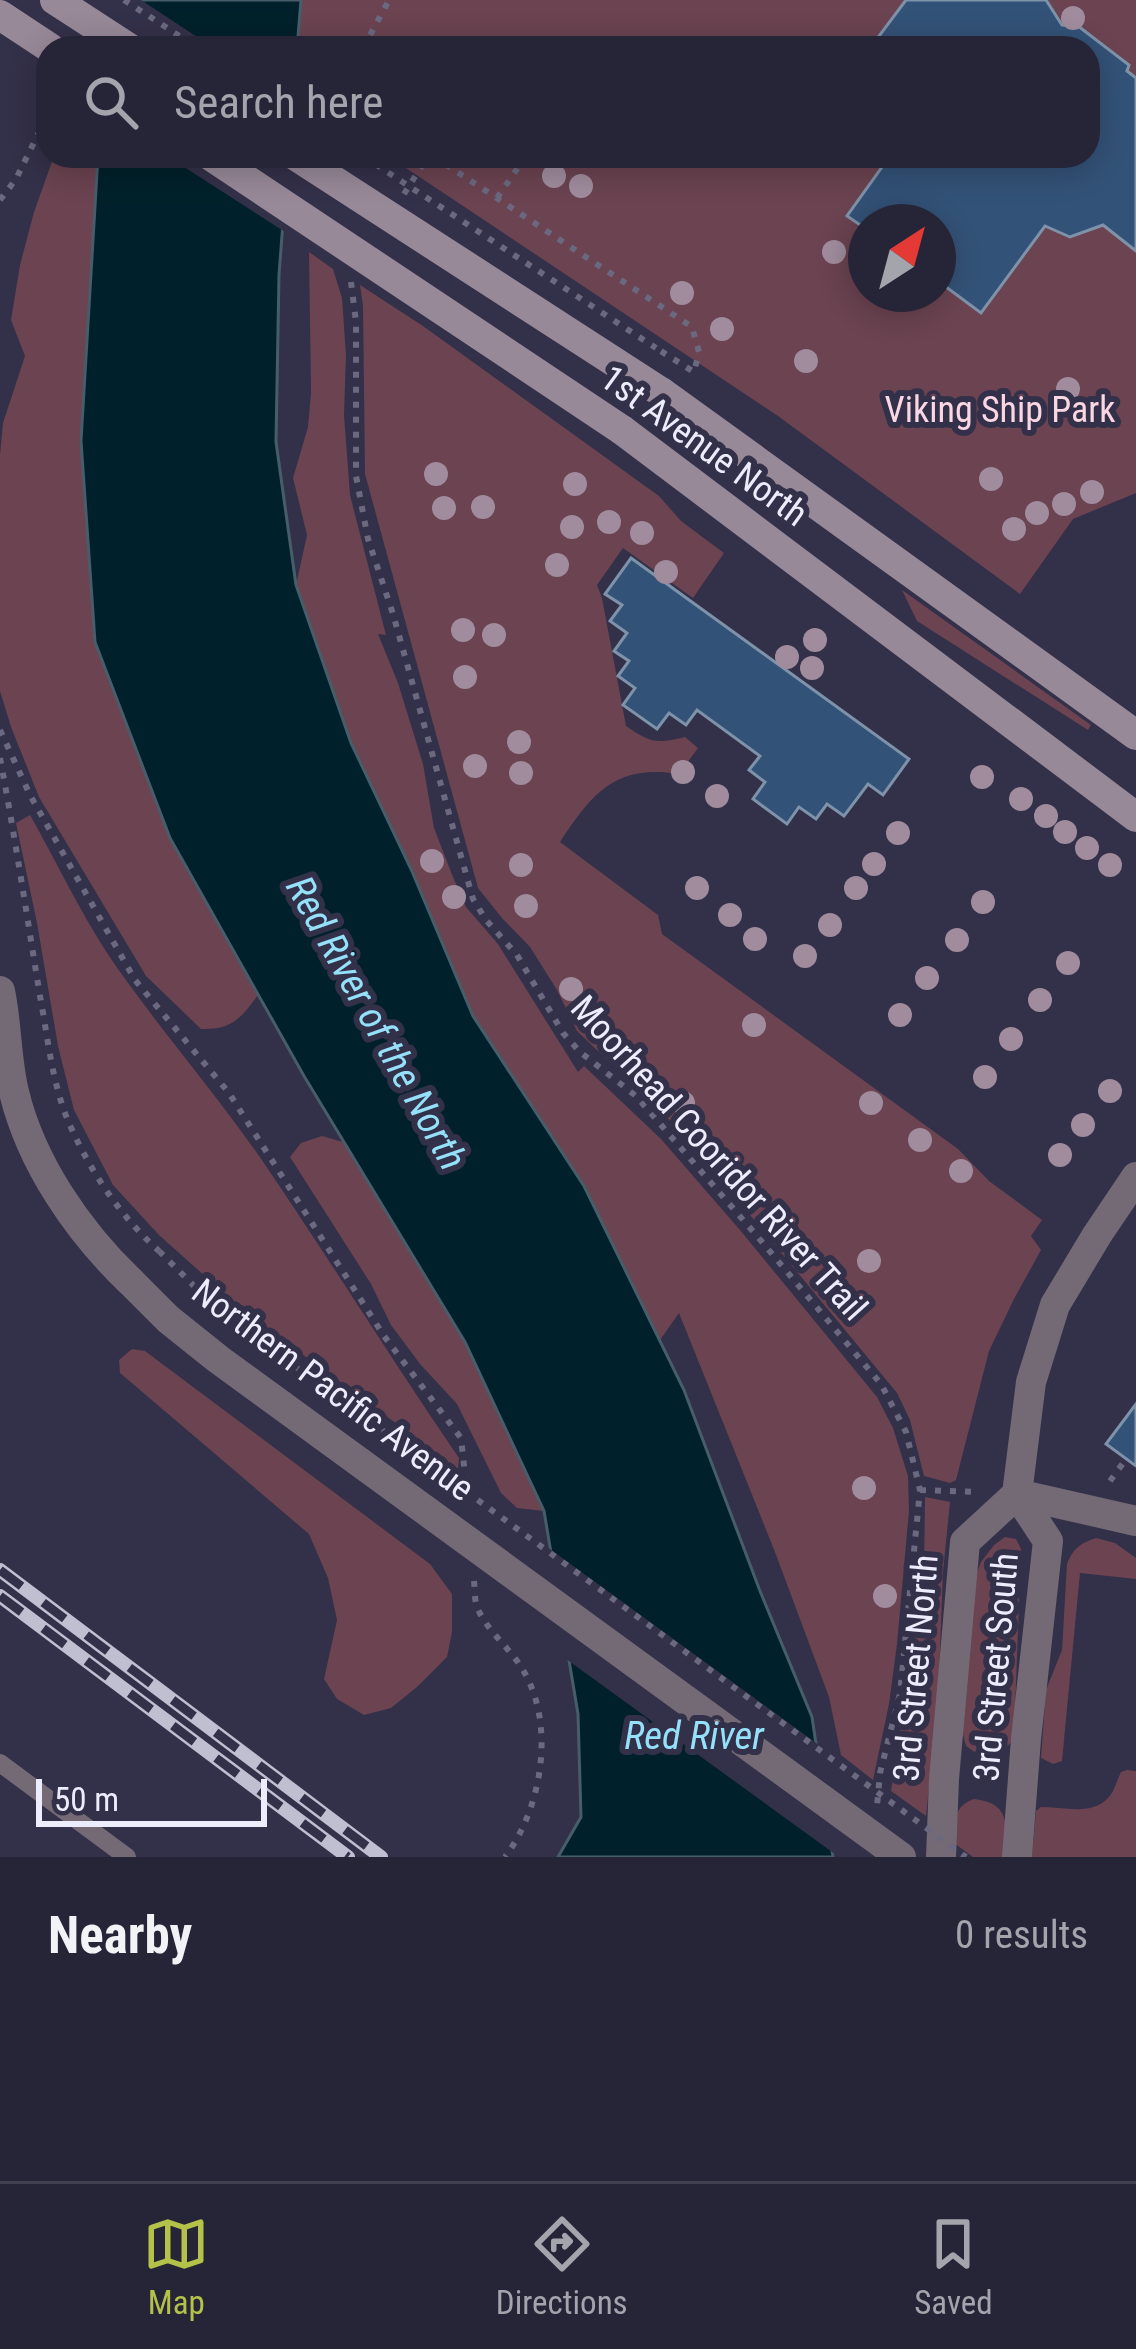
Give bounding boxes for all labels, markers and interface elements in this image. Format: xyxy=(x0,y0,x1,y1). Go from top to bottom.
search box xyxy=(36,36,1100,168)
icon: search xyxy=(78,69,144,135)
text: Search here xyxy=(174,76,383,129)
north arrow xyxy=(848,204,956,312)
street label: 1st Avenue North xyxy=(592,357,816,535)
park label: Viking Ship Park xyxy=(885,389,1115,431)
water label: Red River of the North xyxy=(276,868,476,1178)
street label: Moorhead Cooridor River Trail xyxy=(562,987,876,1329)
street label: Northern Pacific Avenue xyxy=(184,1270,482,1510)
street label: 3rd Street South xyxy=(965,1551,1027,1783)
street label: 3rd Street North xyxy=(885,1553,947,1783)
water label: Red River xyxy=(624,1713,765,1759)
scale bar xyxy=(36,1773,267,1826)
text: 50 m xyxy=(54,1780,119,1819)
text: Nearby xyxy=(48,1906,192,1965)
text: 0 results xyxy=(955,1912,1088,1958)
tab: Map xyxy=(143,2211,209,2322)
tab: Directions xyxy=(496,2211,628,2322)
tab: Saved xyxy=(914,2211,993,2322)

